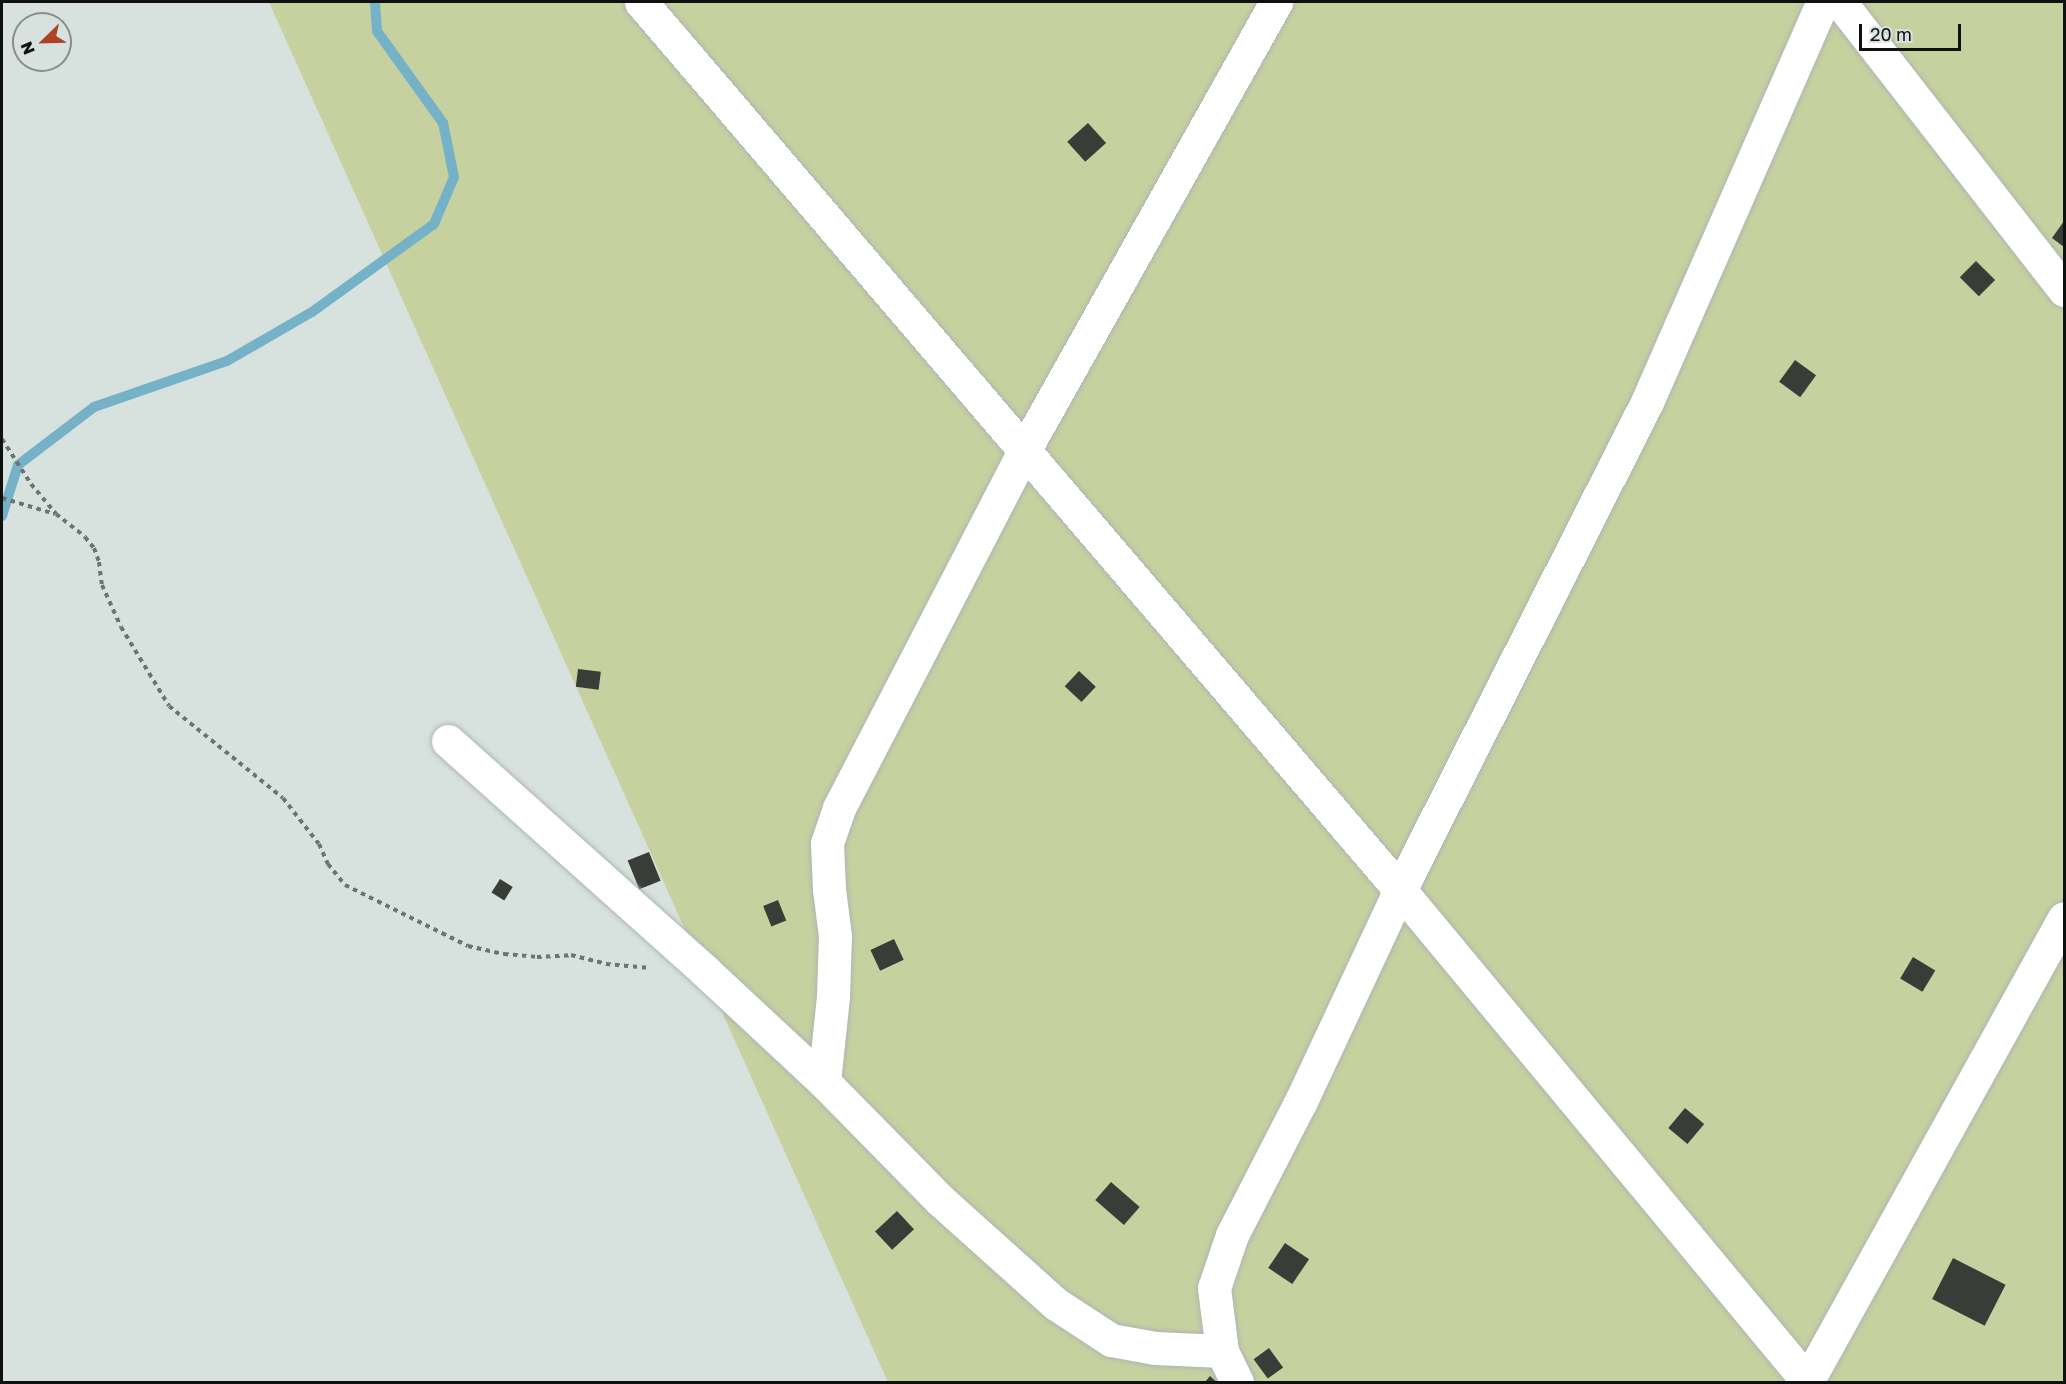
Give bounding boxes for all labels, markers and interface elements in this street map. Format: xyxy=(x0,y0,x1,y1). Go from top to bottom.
north arrow xyxy=(12,12,72,72)
scale bar xyxy=(1862,12,1964,50)
text: 20 m xyxy=(1870,23,1912,45)
text: N xyxy=(16,39,39,58)

